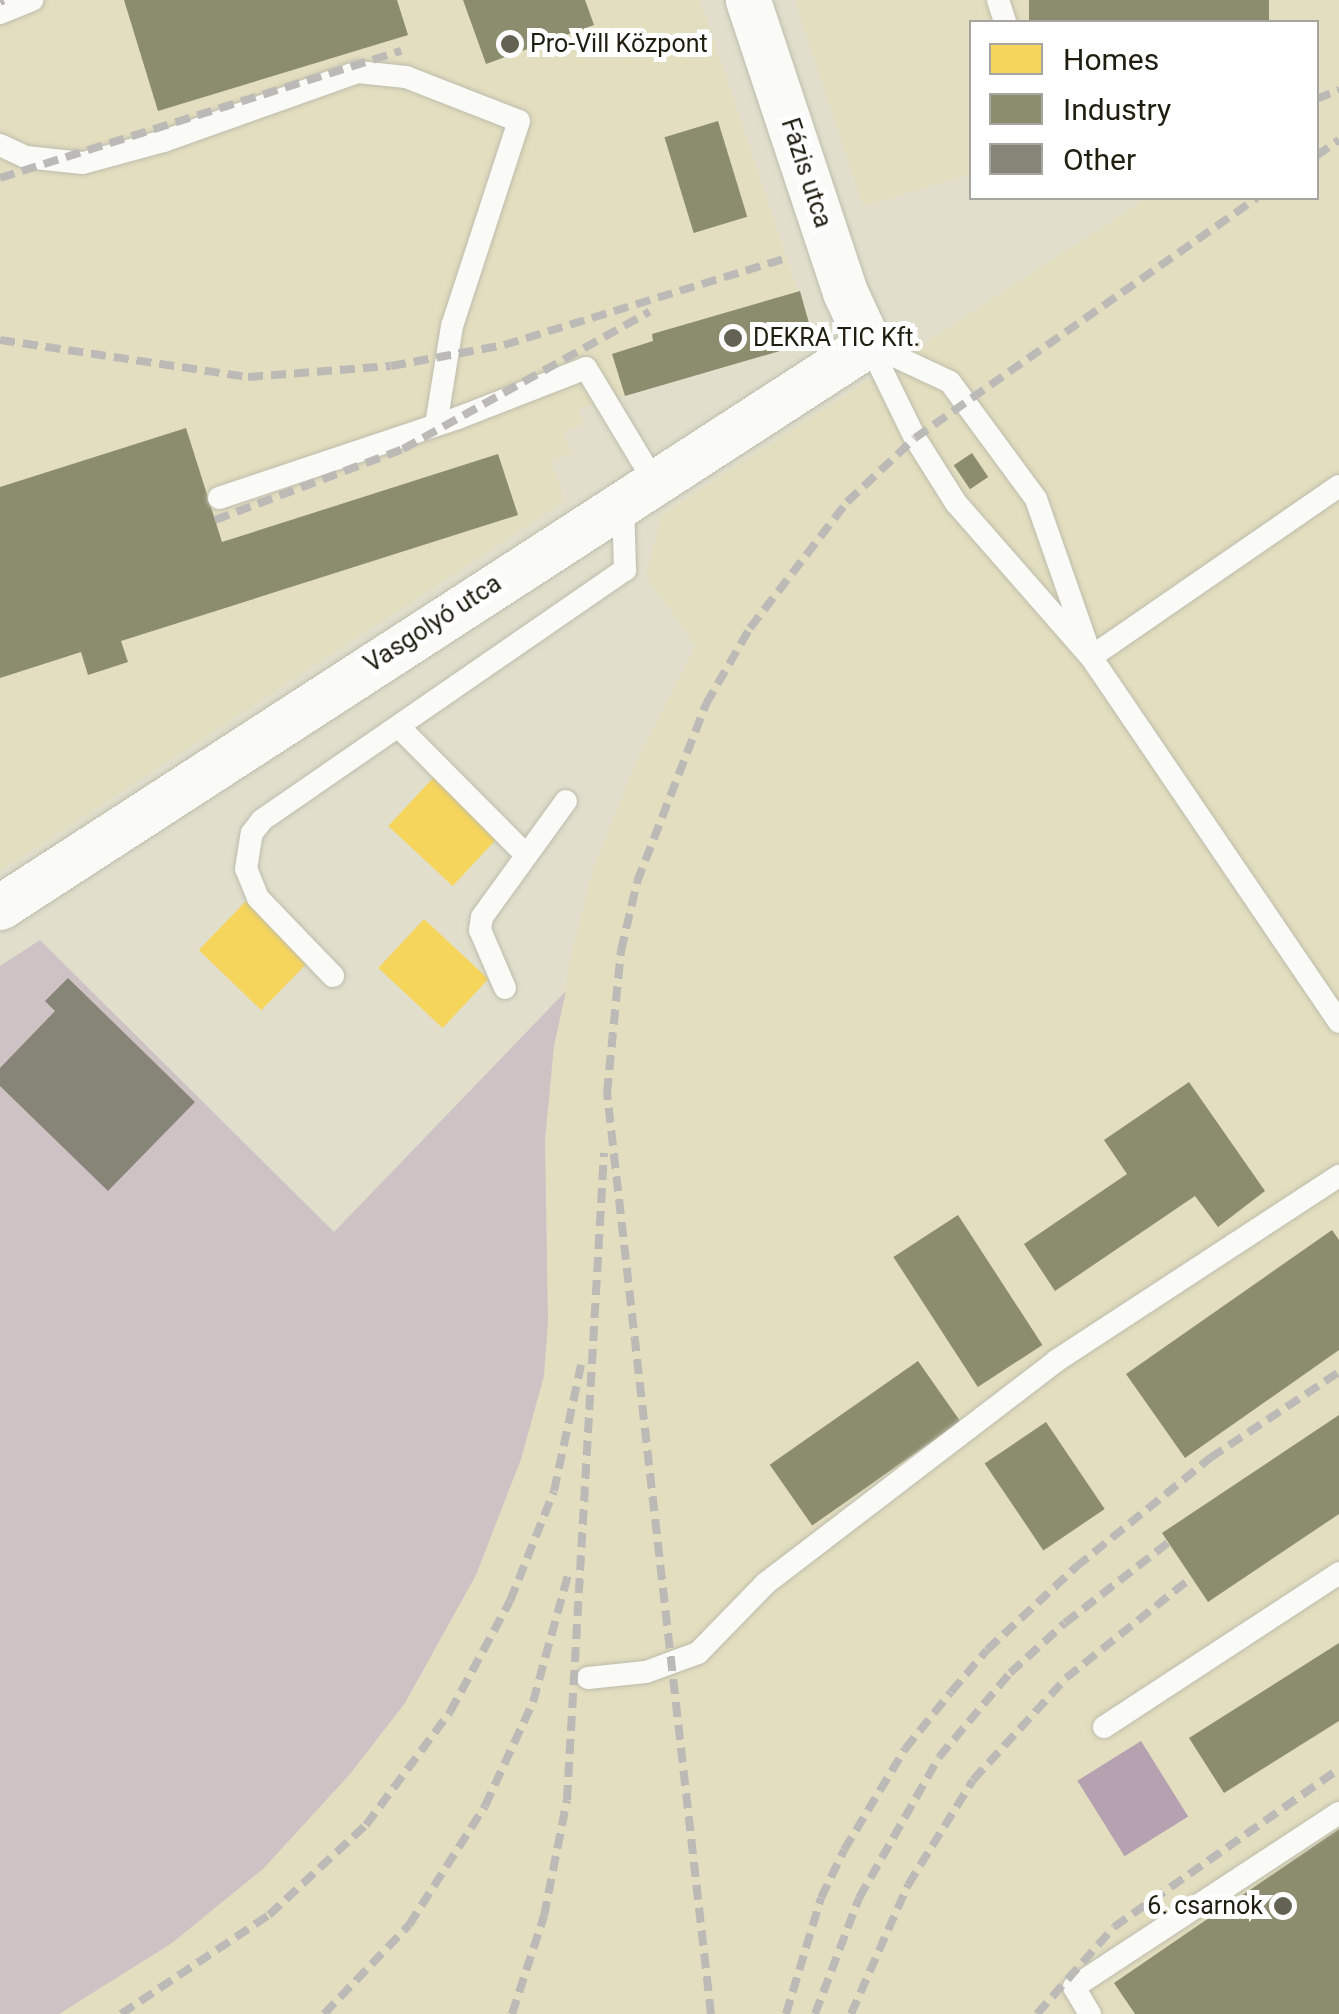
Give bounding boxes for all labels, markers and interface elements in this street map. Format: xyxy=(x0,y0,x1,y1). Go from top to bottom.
legend xyxy=(969,20,1319,200)
place label: Pro-Vill Központ xyxy=(530,29,708,59)
marker: Pro-Vill Központ xyxy=(499,33,521,55)
text: Homes xyxy=(1063,42,1159,77)
text: Industry xyxy=(1063,92,1171,127)
street label: Fázis utca xyxy=(774,115,838,231)
text: Other xyxy=(1063,142,1136,177)
place label: DEKRA TIC Kft. xyxy=(753,323,921,353)
marker: DEKRA TIC Kft. xyxy=(722,327,744,349)
street label: Vasgolyó utca xyxy=(359,569,507,679)
place label: 6. csarnok xyxy=(1147,1891,1263,1921)
marker: 6. csarnok xyxy=(1272,1895,1294,1917)

